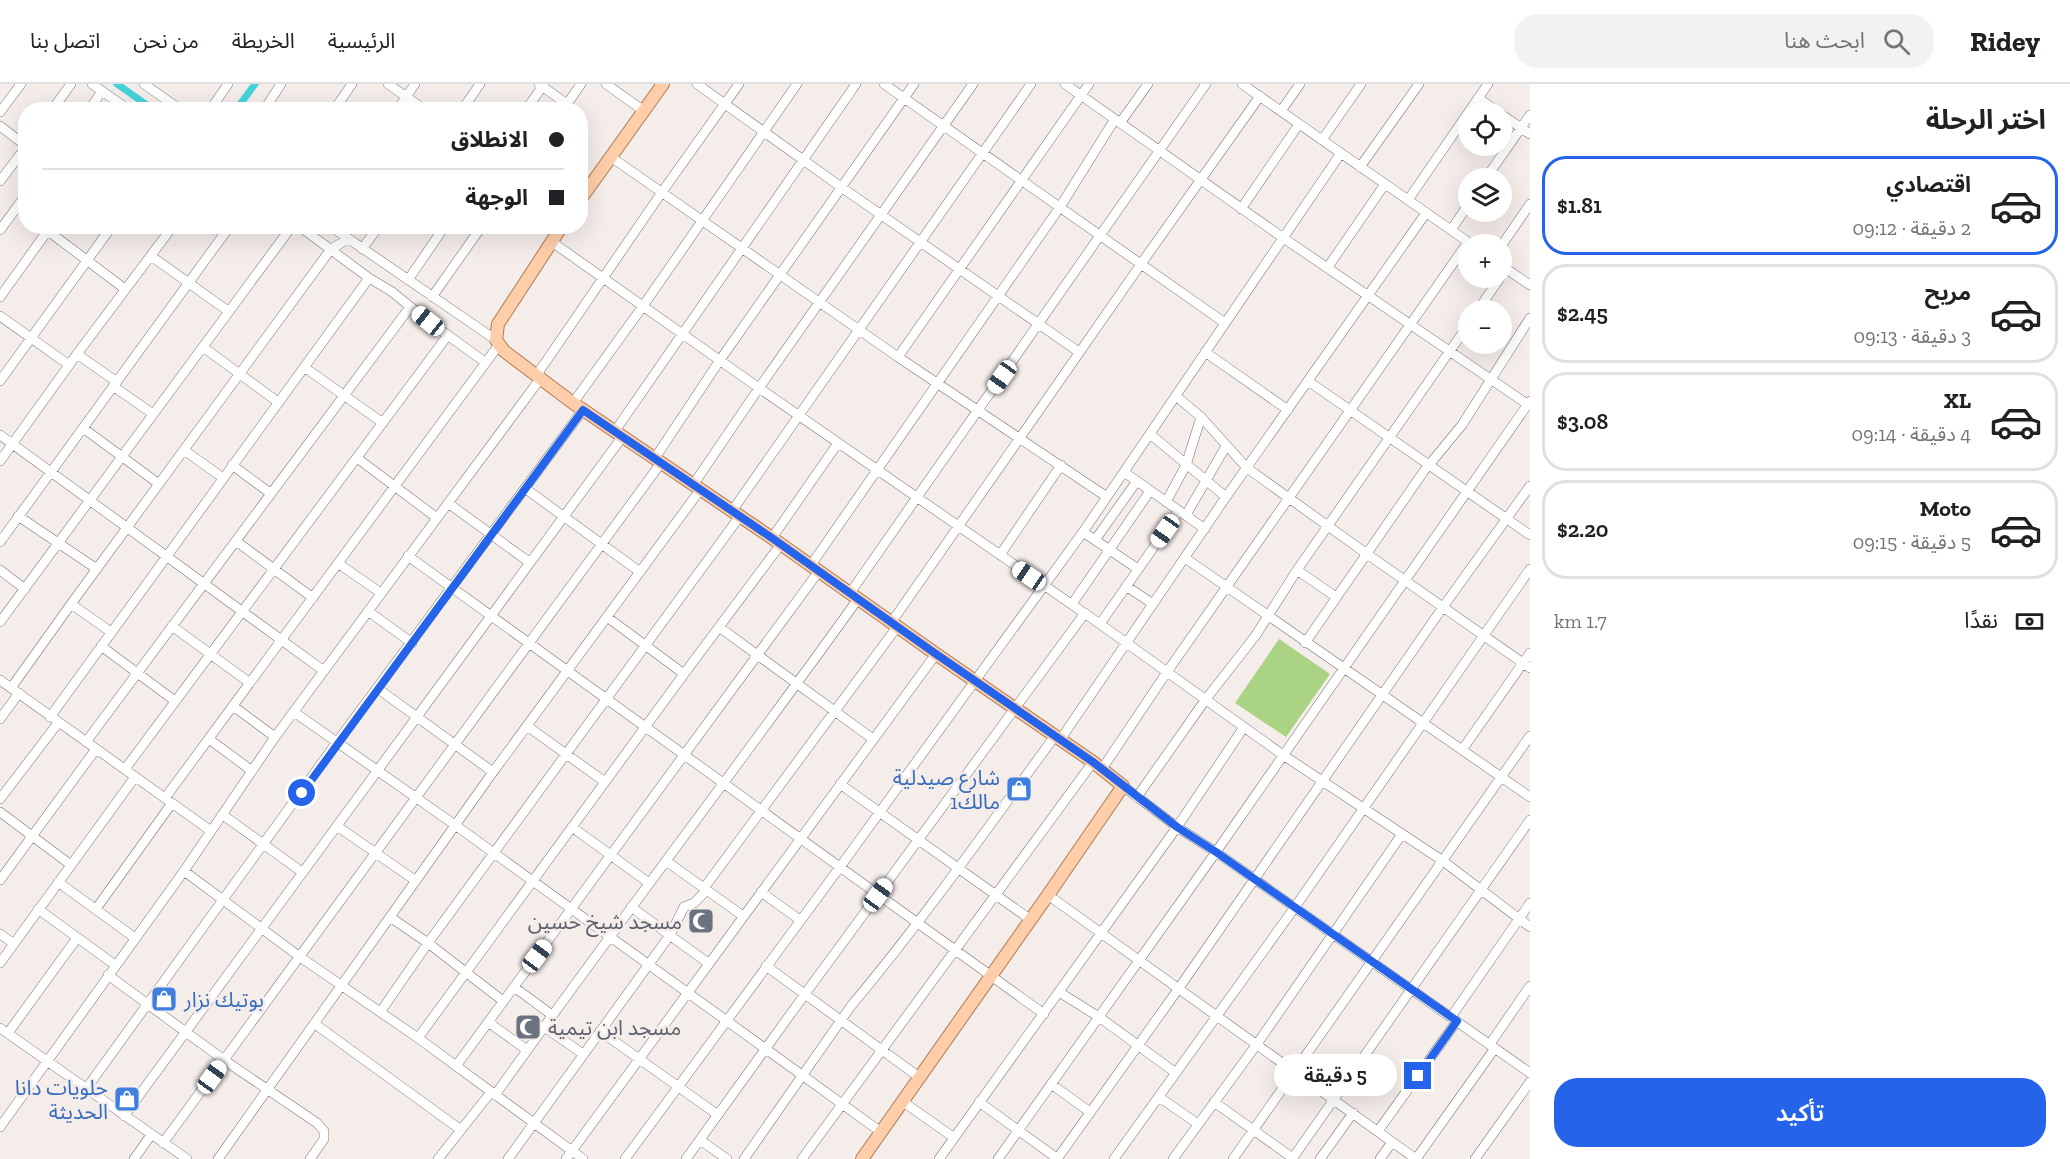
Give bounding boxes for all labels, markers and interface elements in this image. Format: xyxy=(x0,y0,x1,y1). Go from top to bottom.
search box xyxy=(1514,14,1934,68)
icon: search xyxy=(1880,25,1913,58)
text: Ridey xyxy=(1970,25,2040,58)
text: ابحث هنا xyxy=(1784,27,1865,54)
text: اتصل بنا xyxy=(30,28,100,53)
text: من نحن xyxy=(133,28,199,53)
text: الخريطة xyxy=(232,28,295,53)
text: الرئيسية xyxy=(328,28,395,53)
map controls xyxy=(1458,102,1512,354)
button: locate xyxy=(1458,102,1512,156)
text: اختر الرحلة xyxy=(1926,104,2046,136)
text: الانطلاق xyxy=(451,126,528,153)
button: layers xyxy=(1458,168,1512,222)
text: اقتصادي xyxy=(1886,171,1971,198)
icon: car xyxy=(1989,179,2043,233)
text: الوجهة xyxy=(465,184,528,211)
text: $1.81 xyxy=(1557,192,1602,219)
text: 2 دقيقة · 09:12 xyxy=(1853,216,1971,240)
button: + xyxy=(1458,234,1512,288)
text: مريح xyxy=(1925,279,1971,306)
icon: car xyxy=(1989,287,2043,341)
button: − xyxy=(1458,300,1512,354)
text: $2.45 xyxy=(1557,300,1608,327)
car xyxy=(408,303,448,339)
text: 3 دقيقة · 09:13 xyxy=(1854,324,1971,348)
car xyxy=(984,357,1020,397)
text: XL xyxy=(1944,387,1971,414)
icon: car xyxy=(1989,395,2043,449)
text: $3.08 xyxy=(1557,408,1608,435)
text: 4 دقيقة · 09:14 xyxy=(1852,422,1971,446)
text: Moto xyxy=(1920,495,1971,522)
icon: car xyxy=(1989,503,2043,557)
car xyxy=(1147,511,1183,551)
text: $2.20 xyxy=(1557,516,1608,543)
text: 5 دقيقة · 09:15 xyxy=(1853,530,1971,554)
car xyxy=(1009,558,1049,594)
icon: cash xyxy=(2013,605,2046,638)
text: نقدًا xyxy=(1964,607,1998,634)
text: 1.7 km xyxy=(1554,609,1607,633)
place label: شارع صيدلية مالك1 xyxy=(893,765,1000,814)
shop icon: شارع صيدلية مالك1 xyxy=(1004,774,1034,804)
route start xyxy=(288,779,315,806)
car xyxy=(860,875,896,915)
mosque icon: مسجد شيخ حسين xyxy=(686,906,716,936)
place label: مسجد شيخ حسين xyxy=(528,909,682,937)
car xyxy=(519,936,555,976)
shop icon: بوتيك نزار xyxy=(149,984,179,1014)
place label: بوتيك نزار xyxy=(183,987,264,1012)
mosque icon: مسجد ابن تيمية xyxy=(513,1012,543,1042)
place label: مسجد ابن تيمية xyxy=(548,1015,681,1040)
callout: 5 دقيقة xyxy=(1274,1055,1397,1097)
car xyxy=(194,1057,230,1097)
route end xyxy=(1404,1062,1431,1089)
text: 5 دقيقة xyxy=(1304,1063,1367,1087)
place label: حلويات دانا الحديثة xyxy=(15,1075,108,1124)
button: تأكيد xyxy=(1554,1078,2046,1147)
shop icon: حلويات دانا الحديثة xyxy=(112,1084,142,1114)

